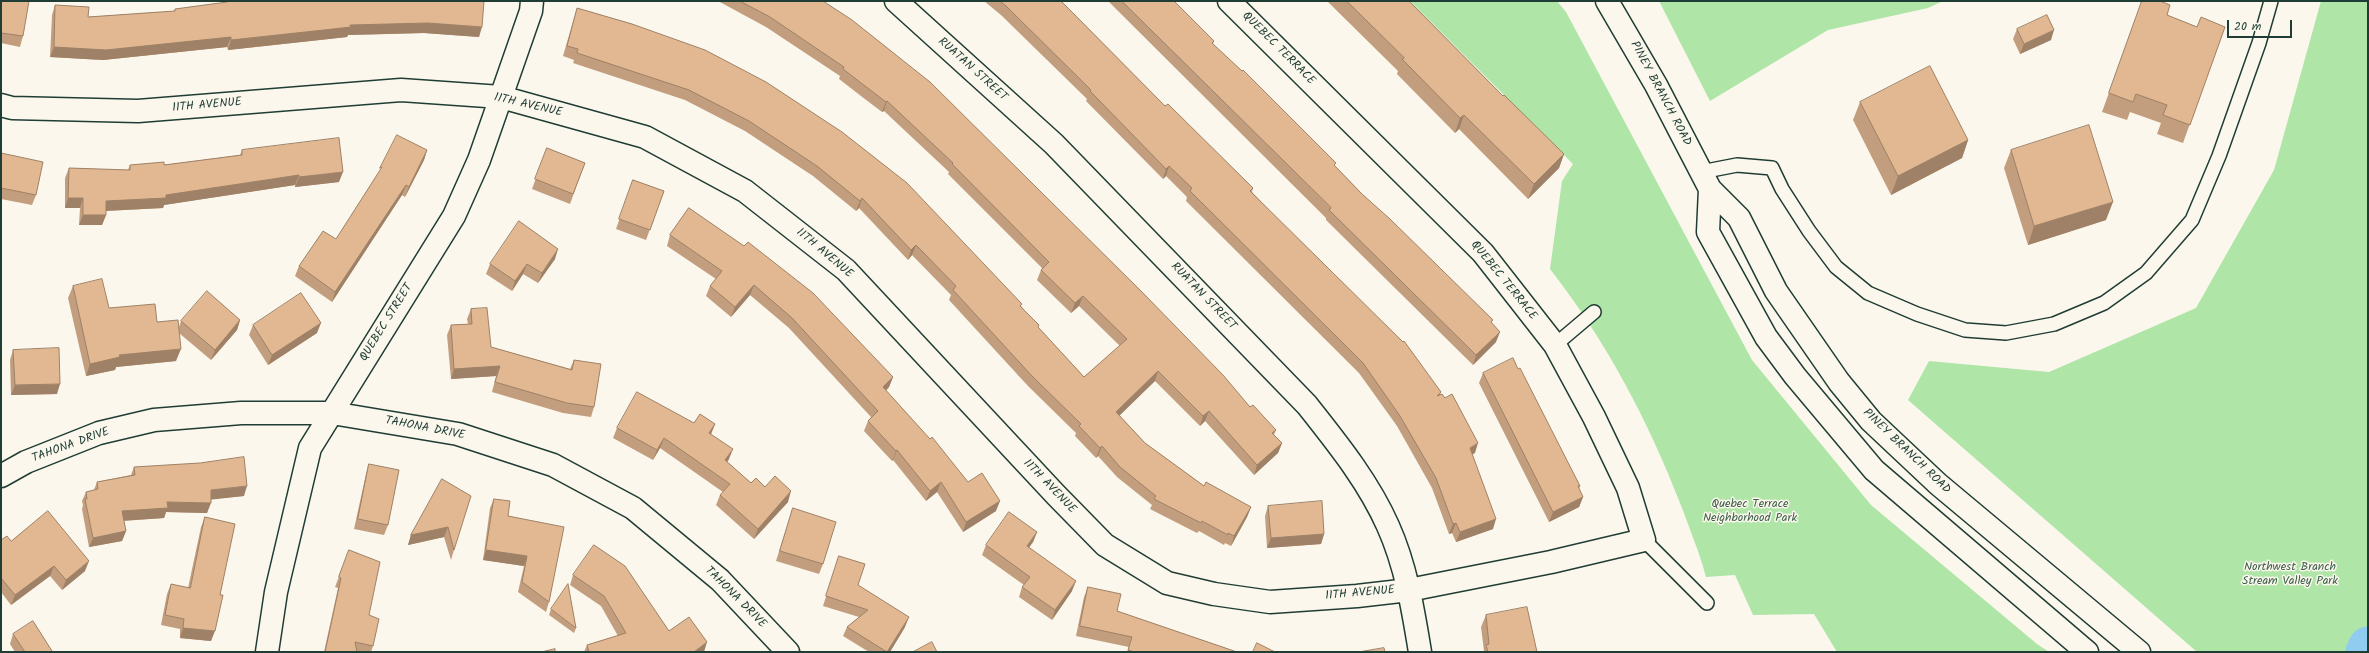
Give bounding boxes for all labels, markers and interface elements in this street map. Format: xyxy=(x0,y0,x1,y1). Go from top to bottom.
street label: QUEBEC TERRACE xyxy=(1238,9,1318,89)
scale bar xyxy=(2229,12,2294,38)
text: 20 m xyxy=(2234,17,2261,36)
street label: RUATAN STREET xyxy=(934,35,1010,105)
street label: PINEY BRANCH ROAD xyxy=(1626,39,1694,149)
street label: 11TH AVENUE xyxy=(492,91,564,121)
street label: 11TH AVENUE xyxy=(172,96,242,116)
street label: 11TH AVENUE xyxy=(793,226,855,282)
street label: QUEBEC TERRACE xyxy=(1467,239,1539,323)
street label: RUATAN STREET xyxy=(1167,260,1239,334)
street label: QUEBEC STREET xyxy=(357,282,417,364)
street label: PINEY BRANCH ROAD xyxy=(1859,406,1953,498)
street label: TAHONA DRIVE xyxy=(384,414,466,444)
street label: TAHONA DRIVE xyxy=(30,425,112,467)
street label: 11TH AVENUE xyxy=(1020,457,1078,517)
park label: Quebec Terrace Neighborhood Park xyxy=(1703,498,1797,526)
park label: Northwest Branch Stream Valley Park xyxy=(2242,561,2338,589)
street label: TAHONA DRIVE xyxy=(701,564,769,632)
street label: 11TH AVENUE xyxy=(1325,584,1395,604)

